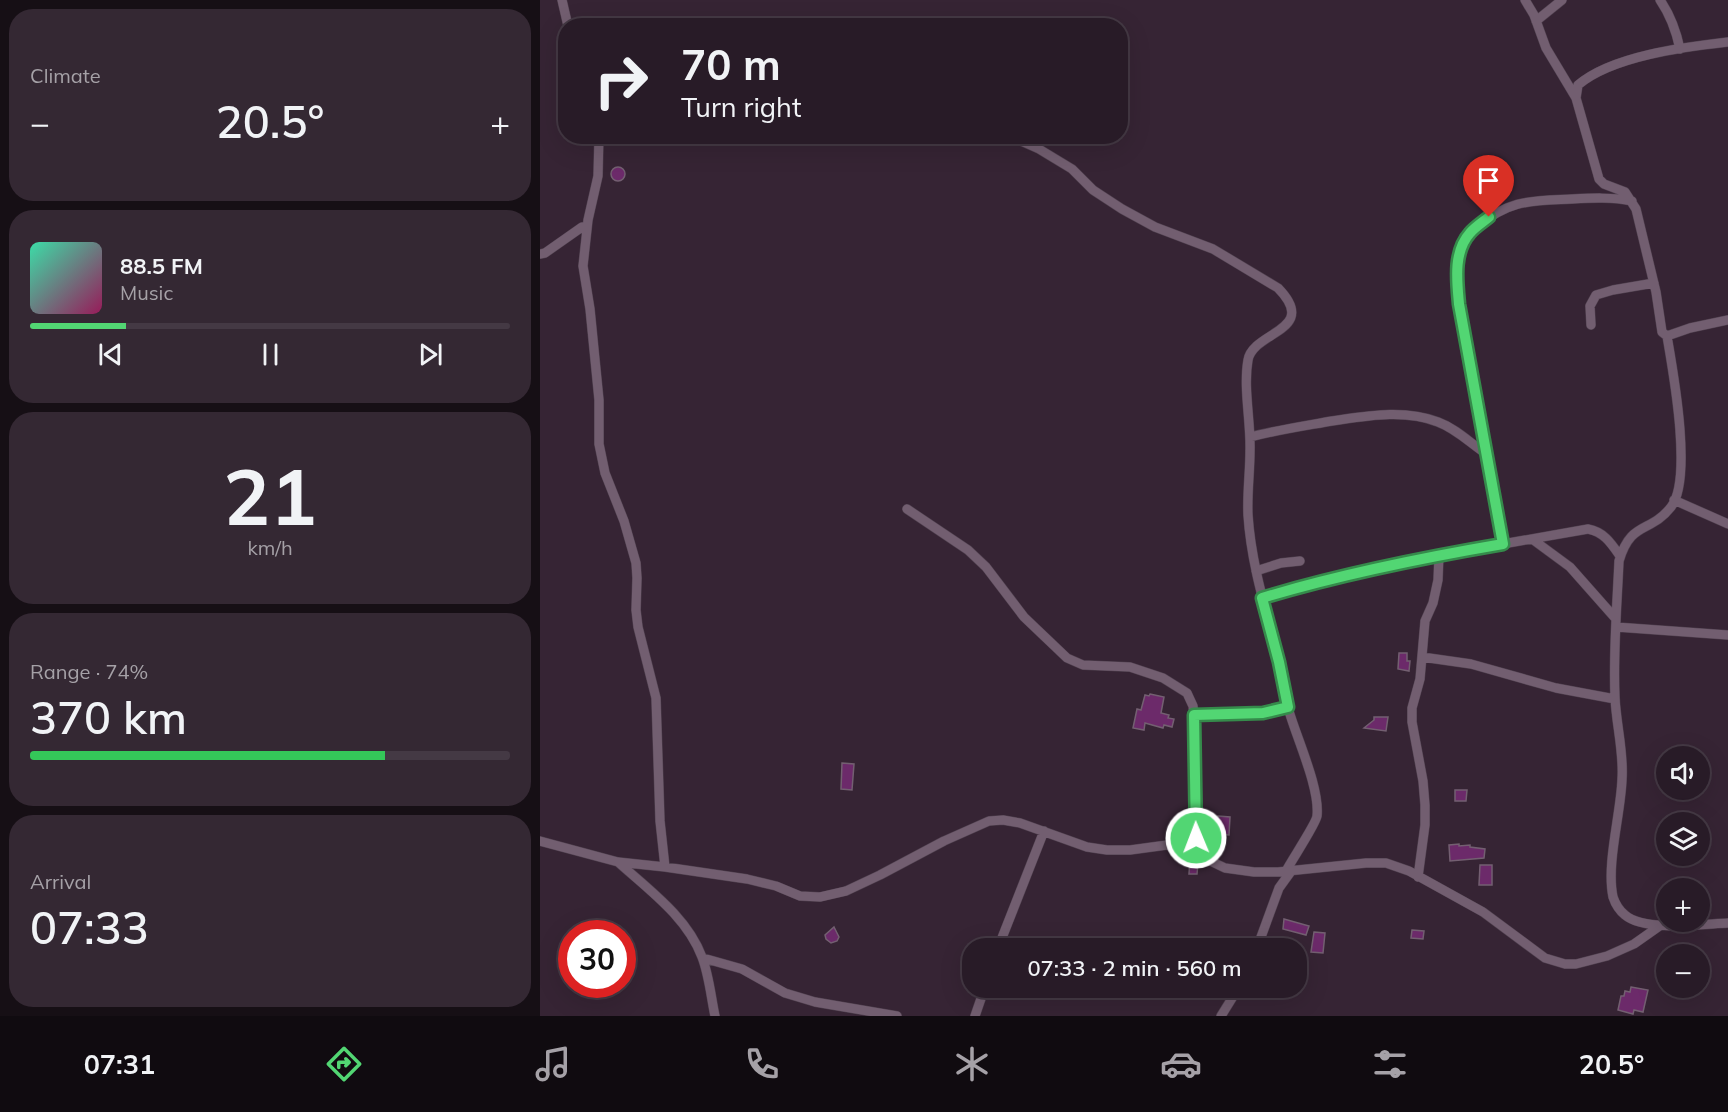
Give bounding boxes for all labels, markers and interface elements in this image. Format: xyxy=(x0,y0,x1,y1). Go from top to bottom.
text: 70 m xyxy=(681,38,781,91)
icon: right xyxy=(582,42,660,120)
text: Climate xyxy=(30,63,101,88)
text: Turn right xyxy=(681,90,801,124)
text: 20.5° xyxy=(216,93,324,149)
text: − xyxy=(30,102,50,143)
text: + xyxy=(490,102,510,143)
pin xyxy=(1463,155,1514,217)
icon: arrive xyxy=(1472,164,1505,197)
text: 88.5 FM xyxy=(120,252,203,280)
text: Music xyxy=(120,280,173,305)
icon: previous xyxy=(94,338,127,371)
icon: pause xyxy=(254,338,287,371)
icon: next xyxy=(414,338,447,371)
text: 21 xyxy=(223,447,317,545)
text: km/h xyxy=(247,535,293,560)
text: Range · 74% xyxy=(30,659,148,684)
text: 370 km xyxy=(30,689,187,745)
map controls xyxy=(1656,746,1710,998)
button: sound xyxy=(1656,746,1710,800)
position arrow xyxy=(1164,806,1228,870)
button: layers xyxy=(1656,812,1710,866)
text: Arrival xyxy=(30,869,91,894)
button: + xyxy=(1656,878,1710,932)
text: 07:33 xyxy=(30,899,149,955)
speed limit sign: 30 xyxy=(558,920,636,998)
button: − xyxy=(1656,944,1710,998)
text: 07:33 · 2 min · 560 m xyxy=(1027,954,1242,982)
icon: directions xyxy=(323,1043,365,1085)
icon: music xyxy=(532,1043,574,1085)
icon: phone xyxy=(741,1043,783,1085)
icon: climate xyxy=(951,1043,993,1085)
icon: car xyxy=(1160,1043,1202,1085)
icon: filters xyxy=(1369,1043,1411,1085)
text: 07:31 xyxy=(84,1047,155,1081)
text: 20.5° xyxy=(1579,1047,1644,1081)

